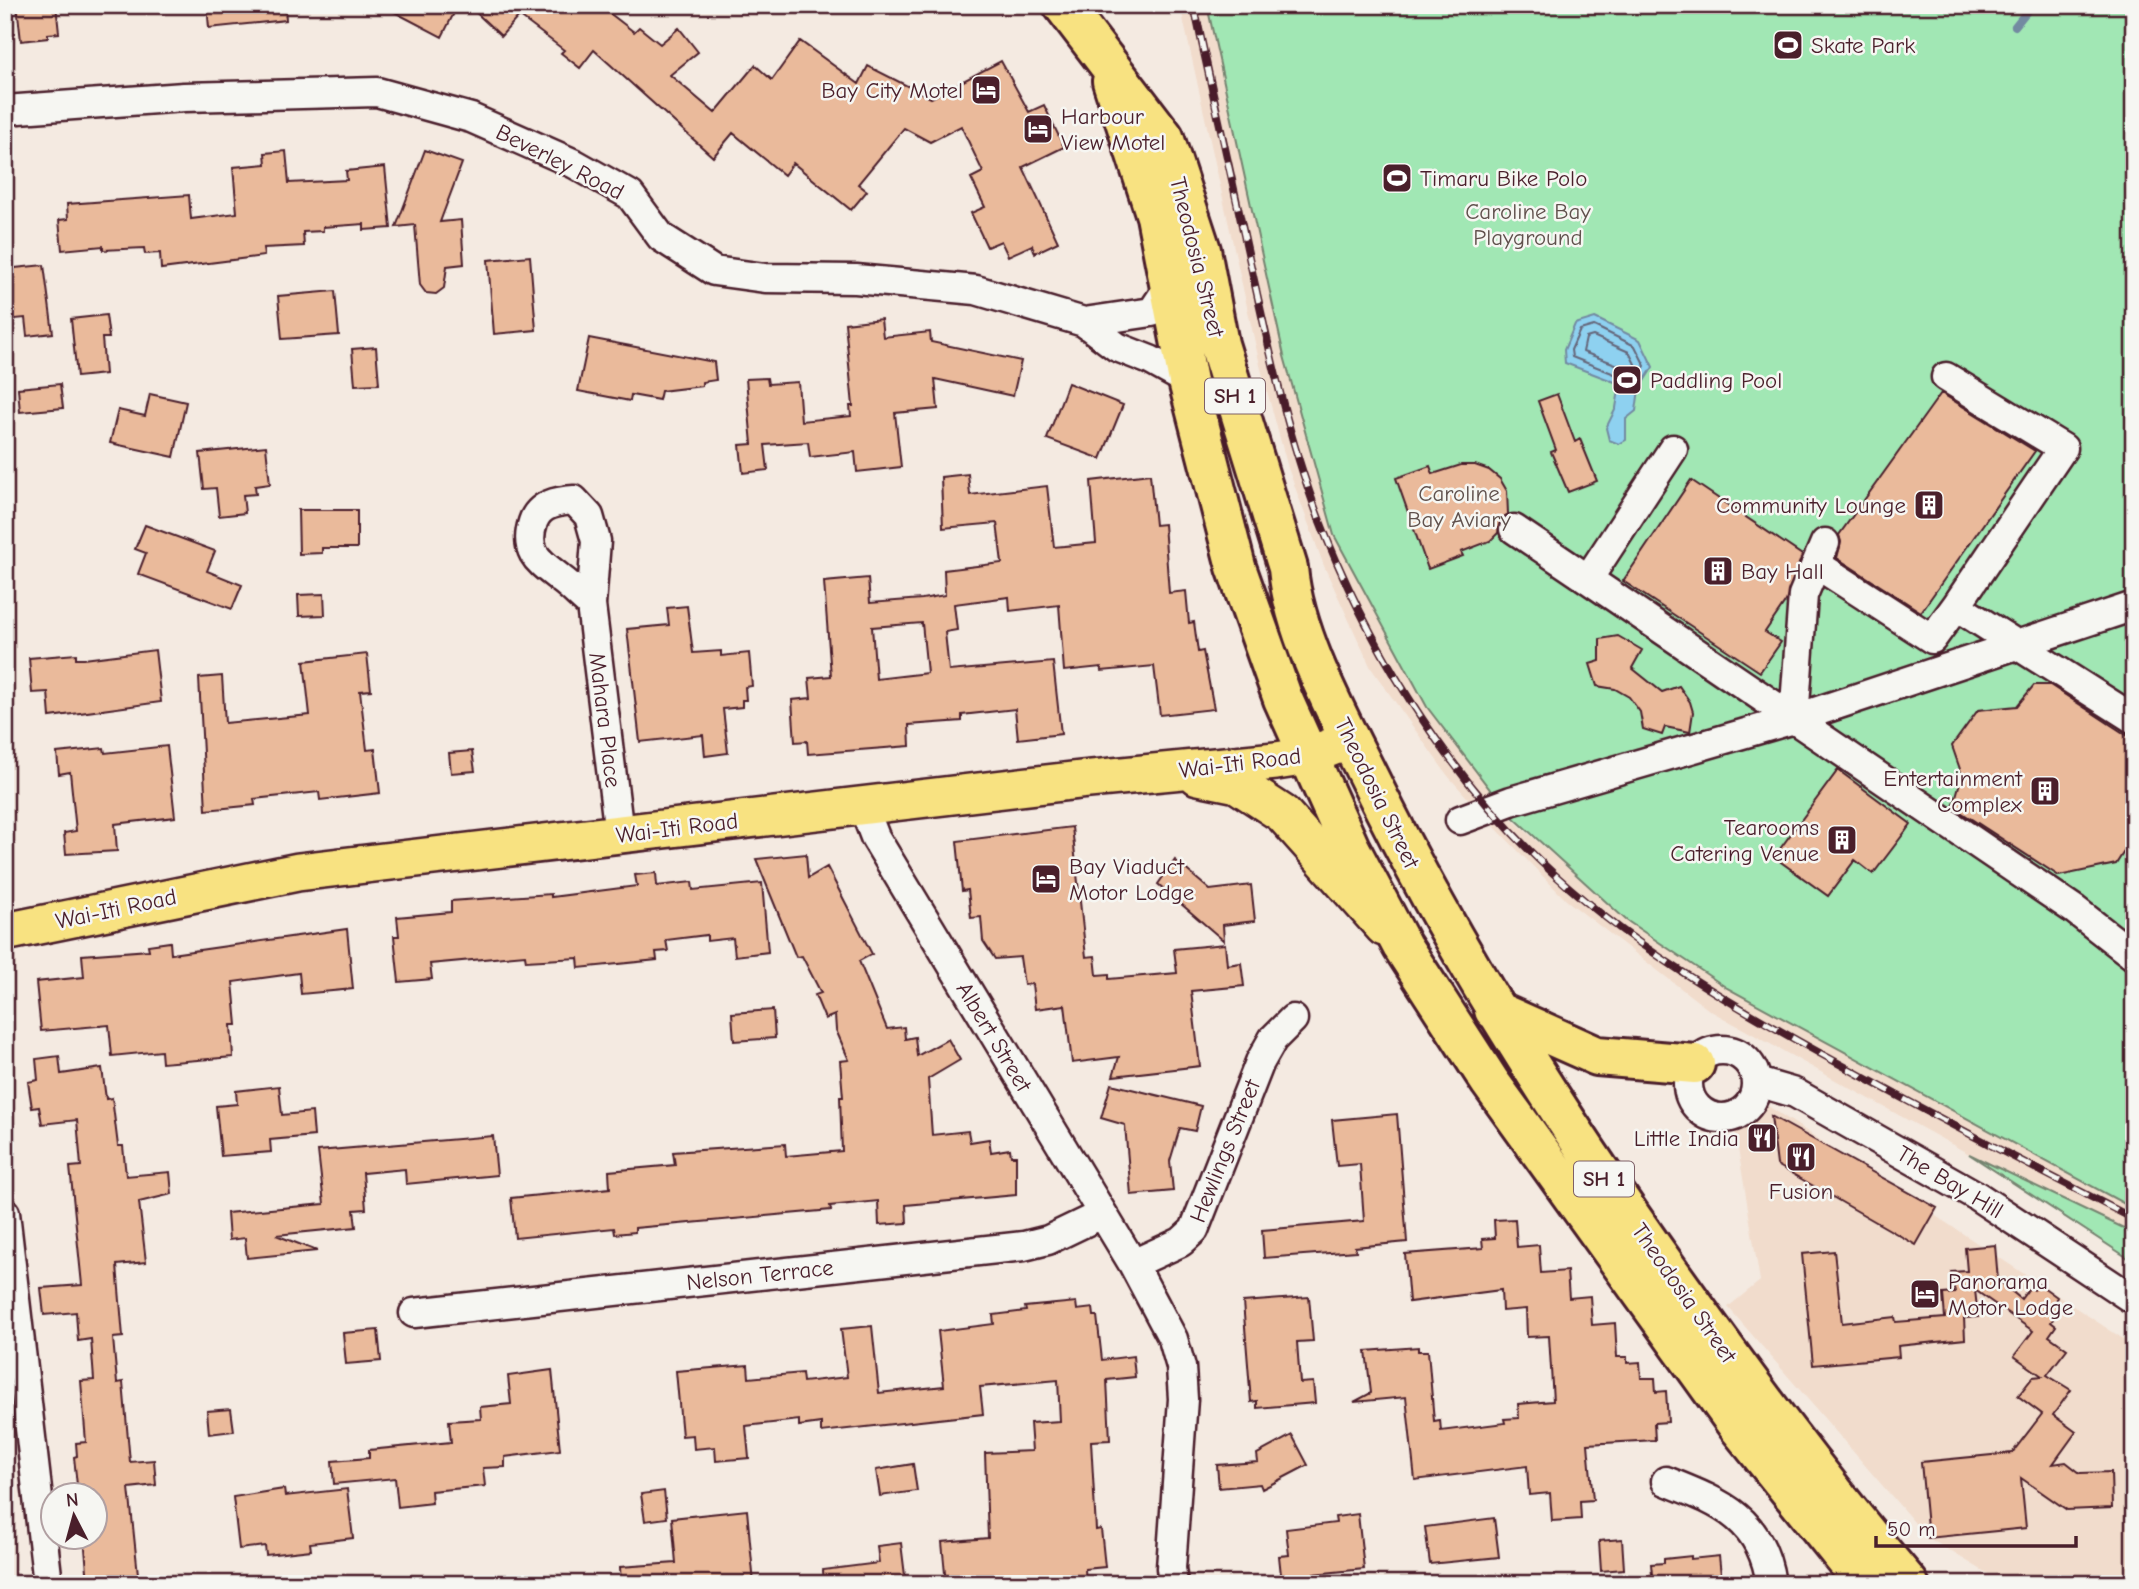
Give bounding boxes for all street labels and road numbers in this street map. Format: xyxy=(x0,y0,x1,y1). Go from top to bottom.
street label: Beverley Road xyxy=(492,118,628,206)
street label: Theodosia Street xyxy=(1164,174,1230,341)
road number: SH 1 xyxy=(1205,378,1265,414)
street label: Mahara Place xyxy=(583,651,627,789)
street label: Theodosia Street xyxy=(1329,713,1426,874)
street label: Wai-Iti Road xyxy=(1177,742,1303,784)
street label: Wai-Iti Road xyxy=(614,807,740,849)
street label: Wai-Iti Road xyxy=(53,883,179,935)
street label: Albert Street xyxy=(951,977,1038,1098)
street label: Hewlings Street xyxy=(1184,1074,1267,1226)
street label: The Bay Hill xyxy=(1892,1140,2008,1224)
road number: SH 1 xyxy=(1574,1162,1634,1196)
street label: Theodosia Street xyxy=(1626,1218,1743,1369)
street label: Nelson Terrace xyxy=(685,1254,835,1296)

